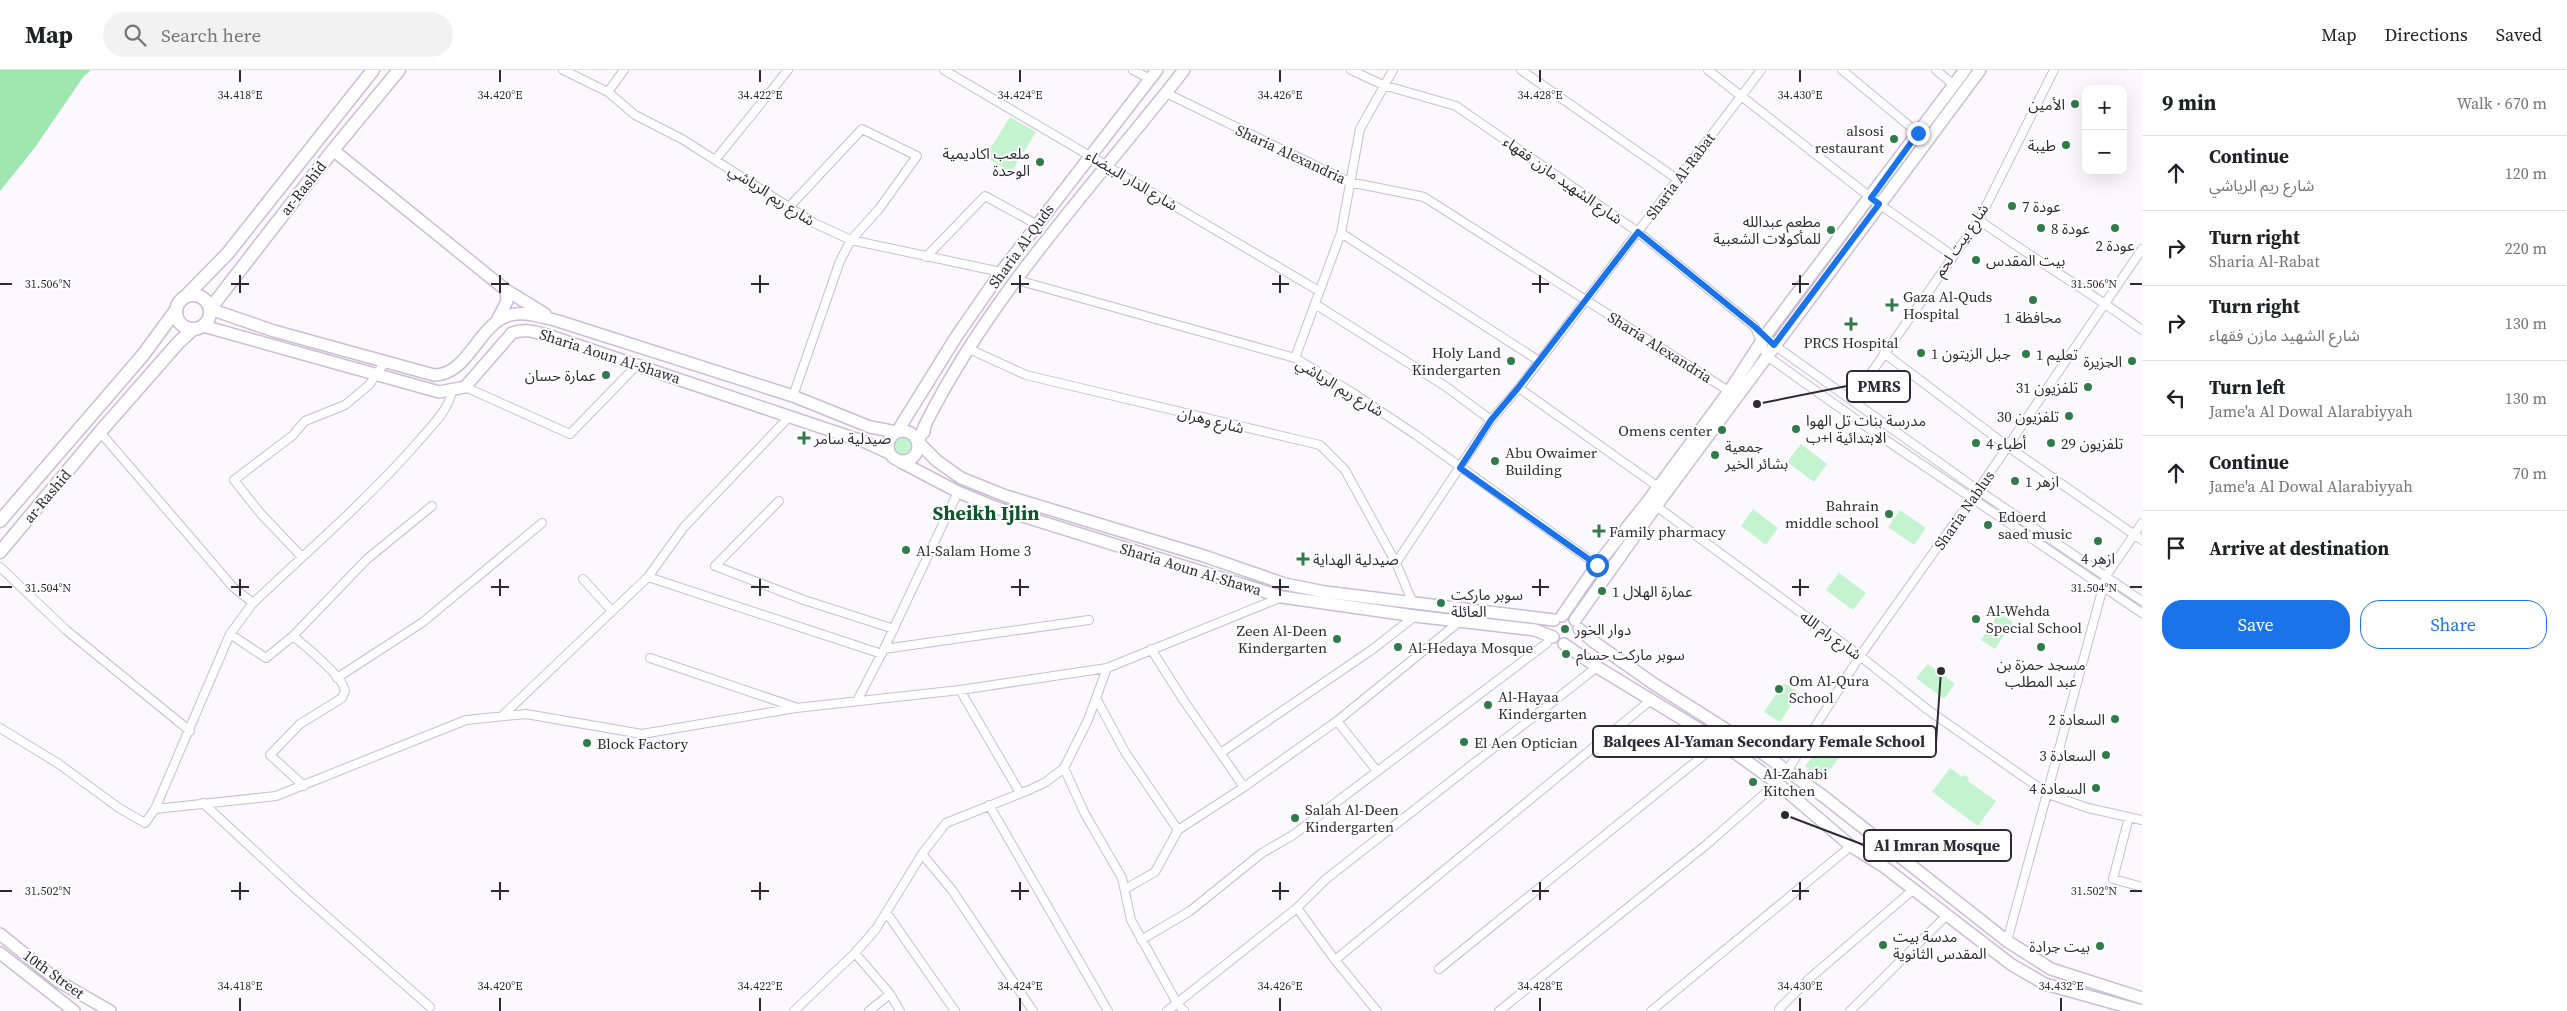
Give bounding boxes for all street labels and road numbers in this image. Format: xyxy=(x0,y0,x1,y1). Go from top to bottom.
street label: Sharia Alexandria xyxy=(1232,119,1350,189)
street label: Sharia Al-Rabat xyxy=(1640,128,1720,224)
street label: شارع الشهيد مازن فقهاء xyxy=(1498,131,1627,231)
street label: شارع الدار البيضاء xyxy=(1081,144,1182,218)
street label: ar-Rashid xyxy=(275,156,331,220)
street label: شارع ريم الرياشي xyxy=(724,159,819,233)
street label: شارع بيت لحم xyxy=(1929,199,1995,282)
street label: Sharia Al-Quds xyxy=(983,200,1059,292)
street label: Sharia Alexandria xyxy=(1604,306,1717,388)
street label: Sharia Aoun Al-Shawa xyxy=(537,323,683,389)
street label: شارع ريم الرياشي xyxy=(1291,353,1388,423)
street label: شارع وهران xyxy=(1175,402,1246,440)
street label: ar-Rashid xyxy=(18,464,76,527)
street label: Sharia Nablus xyxy=(1929,466,1999,554)
street label: Sharia Aoun Al-Shawa xyxy=(1118,537,1265,601)
street label: شارع رام الله xyxy=(1795,606,1866,666)
street label: 10th Street xyxy=(19,945,89,1003)

